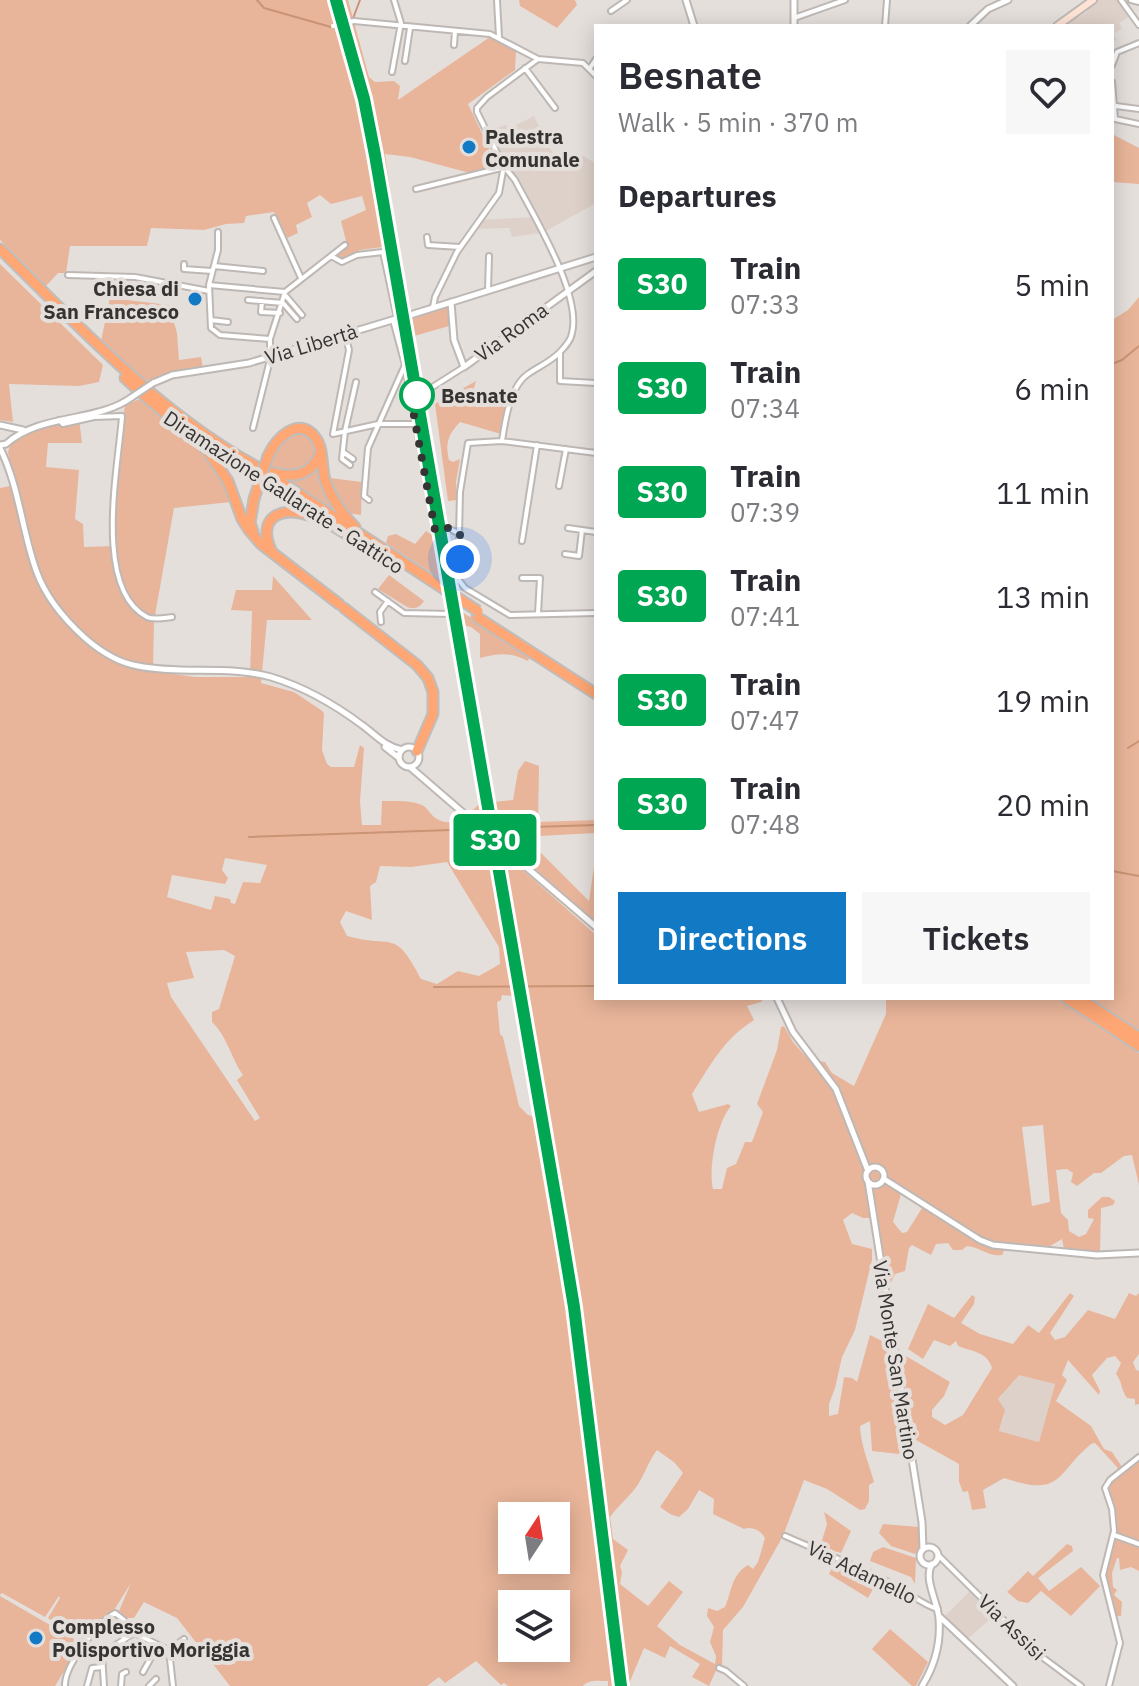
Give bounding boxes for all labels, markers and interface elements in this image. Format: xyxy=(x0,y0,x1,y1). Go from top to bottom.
text: Besnate xyxy=(618,50,762,99)
button: heart xyxy=(1006,50,1090,134)
text: Walk · 5 min · 370 m xyxy=(618,105,858,139)
place label: Palestra Comunale xyxy=(485,123,580,173)
marker: Palestra Comunale xyxy=(460,138,478,156)
text: Departures xyxy=(618,176,777,215)
text: Train xyxy=(730,248,801,287)
text: S30 xyxy=(636,265,688,302)
text: 5 min xyxy=(1014,265,1090,304)
place label: Chiesa di San Francesco xyxy=(43,275,179,325)
text: 07:33 xyxy=(730,287,800,321)
marker: Chiesa di San Francesco xyxy=(186,290,204,308)
street label: Via Roma xyxy=(469,296,553,368)
street label: Via Libertà xyxy=(261,317,361,371)
text: Train xyxy=(730,352,801,391)
text: S30 xyxy=(636,369,688,406)
text: 6 min xyxy=(1014,369,1090,408)
marker: Besnate xyxy=(400,378,434,412)
place label: Besnate xyxy=(441,382,518,409)
text: 07:34 xyxy=(730,391,800,425)
street label: Diramazione Gallarate - Gattico xyxy=(159,404,409,580)
text: Train xyxy=(730,456,801,495)
text: S30 xyxy=(636,473,688,510)
text: 11 min xyxy=(996,473,1090,512)
text: 07:39 xyxy=(730,495,800,529)
your location xyxy=(440,539,480,579)
text: Train xyxy=(730,560,801,599)
text: S30 xyxy=(636,577,688,614)
text: 13 min xyxy=(996,577,1090,616)
text: 07:41 xyxy=(730,599,800,633)
text: Train xyxy=(730,664,801,703)
text: S30 xyxy=(636,681,688,718)
text: 19 min xyxy=(996,681,1090,720)
text: 07:47 xyxy=(730,703,800,737)
text: Train xyxy=(730,768,801,807)
text: S30 xyxy=(636,785,688,822)
text: 20 min xyxy=(996,785,1090,824)
text: 07:48 xyxy=(730,807,800,841)
line badge: S30 xyxy=(449,814,541,866)
text: S30 xyxy=(469,821,521,858)
button: Directions xyxy=(618,892,846,984)
button: Tickets xyxy=(862,892,1090,984)
street label: Via Monte San Martino xyxy=(867,1258,925,1462)
north arrow xyxy=(498,1502,570,1574)
map controls xyxy=(498,1502,570,1662)
street label: Via Adamello xyxy=(803,1534,921,1610)
street label: Via Assisi xyxy=(972,1588,1052,1666)
button: layers xyxy=(498,1590,570,1662)
place label: Complesso Polisportivo Moriggia xyxy=(52,1613,250,1663)
marker: Complesso Polisportivo Moriggia xyxy=(27,1629,45,1647)

